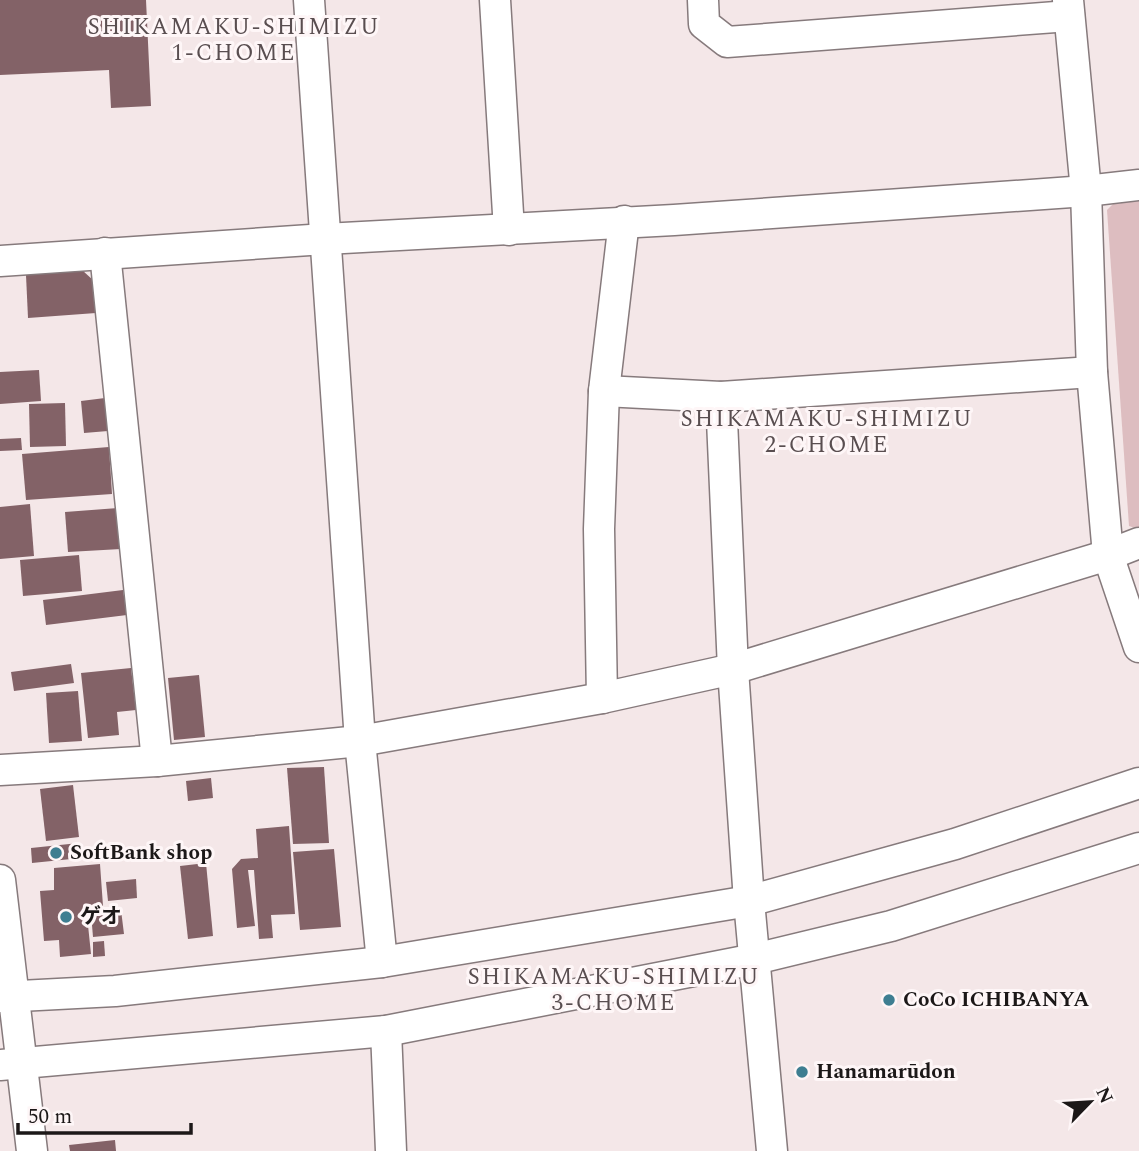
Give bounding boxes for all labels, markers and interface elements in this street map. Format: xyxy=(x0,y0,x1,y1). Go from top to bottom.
district label: SHIKAMAKU-SHIMIZU 1-CHOME xyxy=(87,10,381,71)
district label: SHIKAMAKU-SHIMIZU 2-CHOME xyxy=(680,402,974,463)
place label: SoftBank shop xyxy=(70,837,212,869)
marker: SoftBank shop xyxy=(48,845,64,861)
place label: ゲオ xyxy=(80,901,122,933)
marker: ゲオ xyxy=(58,909,74,925)
district label: SHIKAMAKU-SHIMIZU 3-CHOME xyxy=(467,960,761,1021)
place label: CoCo ICHIBANYA xyxy=(903,984,1090,1016)
marker: CoCo ICHIBANYA xyxy=(881,992,897,1008)
place label: Hanamarūdon xyxy=(816,1056,956,1088)
marker: Hanamarūdon xyxy=(794,1064,810,1080)
north arrow xyxy=(1055,1067,1125,1137)
text: N xyxy=(1088,1082,1120,1109)
scale bar xyxy=(18,1092,191,1136)
text: 50 m xyxy=(28,1101,72,1133)

